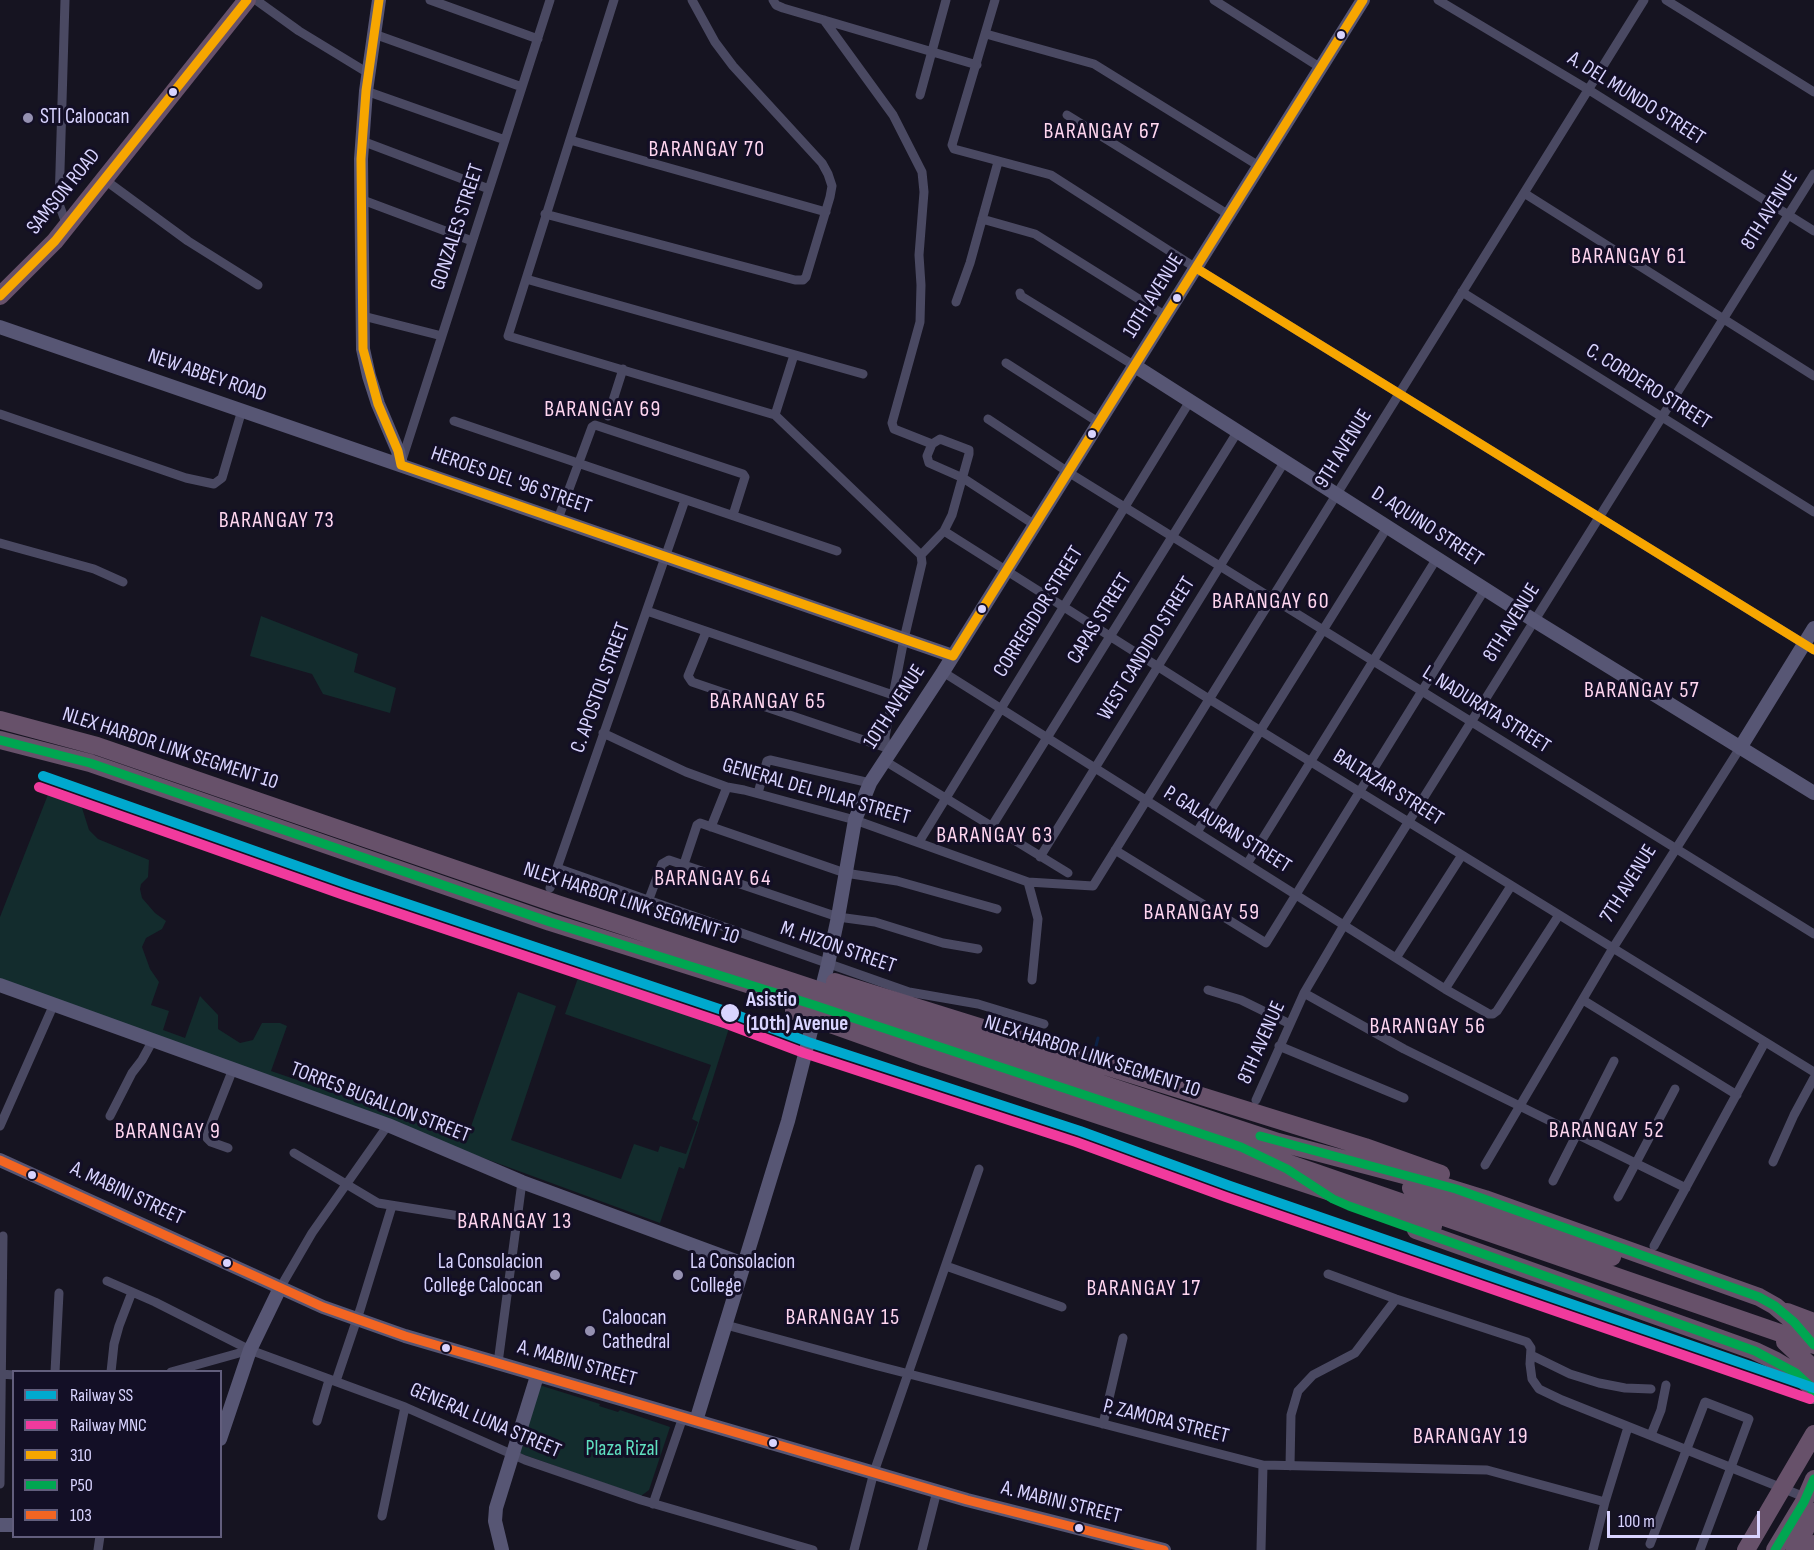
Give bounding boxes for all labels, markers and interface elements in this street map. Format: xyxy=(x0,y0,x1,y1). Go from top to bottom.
unlabelled marker xyxy=(1335,29,1347,41)
street label: A. DEL MUNDO STREET xyxy=(1563,47,1709,151)
unlabelled marker xyxy=(167,86,179,98)
place label: STI Caloocan xyxy=(40,105,129,131)
marker: STI Caloocan xyxy=(21,111,35,125)
district label: BARANGAY 67 xyxy=(1044,119,1160,145)
district label: BARANGAY 70 xyxy=(649,137,765,163)
street label: SAMSON ROAD xyxy=(22,144,106,240)
street label: GONZALES STREET xyxy=(426,161,490,293)
street label: 8TH AVENUE xyxy=(1736,167,1804,255)
district label: BARANGAY 61 xyxy=(1571,244,1687,270)
street label: 10TH AVENUE xyxy=(1118,249,1190,343)
unlabelled marker xyxy=(1171,292,1183,304)
street label: C. CORDERO STREET xyxy=(1581,339,1715,435)
street label: NEW ABBEY ROAD xyxy=(144,344,270,408)
district label: BARANGAY 69 xyxy=(544,397,662,423)
street label: 9TH AVENUE xyxy=(1310,405,1378,493)
unlabelled marker xyxy=(1086,428,1098,440)
street label: HEROES DEL '96 STREET xyxy=(427,442,595,520)
street label: D. AQUINO STREET xyxy=(1366,482,1488,572)
district label: BARANGAY 73 xyxy=(219,508,335,534)
street label: CORREGIDOR STREET xyxy=(989,542,1089,682)
street label: CAPAS STREET xyxy=(1062,569,1138,669)
street label: WEST CANDIDO STREET xyxy=(1093,573,1201,725)
street label: 8TH AVENUE xyxy=(1478,579,1546,667)
district label: BARANGAY 60 xyxy=(1212,589,1330,615)
unlabelled marker xyxy=(976,603,988,615)
street label: C. APOSTOL STREET xyxy=(566,619,636,757)
street label: 10TH AVENUE xyxy=(859,660,931,754)
street label: L. NADURATA STREET xyxy=(1417,661,1555,759)
district label: BARANGAY 57 xyxy=(1584,678,1700,704)
district label: BARANGAY 65 xyxy=(710,689,826,715)
street label: NLEX HARBOR LINK SEGMENT 10 xyxy=(59,702,281,796)
street label: BALTAZAR STREET xyxy=(1328,744,1448,832)
street label: GENERAL DEL PILAR STREET xyxy=(719,753,913,831)
street label: P. GALAURAN STREET xyxy=(1159,781,1295,879)
district label: BARANGAY 63 xyxy=(936,823,1054,849)
street label: 7TH AVENUE xyxy=(1595,840,1663,928)
street label: NLEX HARBOR LINK SEGMENT 10 xyxy=(520,857,742,951)
district label: BARANGAY 64 xyxy=(654,866,772,892)
district label: BARANGAY 59 xyxy=(1143,900,1261,926)
street label: M. HIZON STREET xyxy=(777,916,899,980)
place label: Asistio (10th) Avenue xyxy=(746,988,848,1038)
street label: 8TH AVENUE xyxy=(1233,998,1291,1088)
marker: Asistio (10th) Avenue xyxy=(719,1002,741,1024)
street label: NLEX HARBOR LINK SEGMENT 10 xyxy=(981,1010,1203,1104)
district label: BARANGAY 56 xyxy=(1370,1014,1486,1040)
street label: TORRES BUGALLON STREET xyxy=(287,1057,473,1149)
district label: BARANGAY 52 xyxy=(1549,1118,1665,1144)
district label: BARANGAY 9 xyxy=(115,1119,221,1145)
street label: A. MABINI STREET xyxy=(66,1157,188,1231)
unlabelled marker xyxy=(26,1169,38,1181)
district label: BARANGAY 13 xyxy=(457,1209,573,1235)
place label: La Consolacion College Caloocan xyxy=(424,1250,543,1300)
place label: La Consolacion College xyxy=(690,1250,795,1300)
unlabelled marker xyxy=(221,1257,233,1269)
marker: La Consolacion College Caloocan xyxy=(548,1268,562,1282)
marker: La Consolacion College xyxy=(671,1268,685,1282)
district label: BARANGAY 17 xyxy=(1087,1276,1201,1302)
district label: BARANGAY 15 xyxy=(786,1305,900,1331)
place label: Caloocan Cathedral xyxy=(602,1306,670,1356)
marker: Caloocan Cathedral xyxy=(583,1324,597,1338)
street label: A. MABINI STREET xyxy=(515,1335,639,1393)
unlabelled marker xyxy=(440,1342,452,1354)
legend xyxy=(12,1370,222,1538)
street label: GENERAL LUNA STREET xyxy=(406,1378,564,1464)
text: Railway SS xyxy=(70,1385,133,1406)
street label: P. ZAMORA STREET xyxy=(1101,1394,1231,1450)
text: Railway MNC xyxy=(70,1415,147,1436)
district label: BARANGAY 19 xyxy=(1413,1424,1529,1450)
park label: Plaza Rizal xyxy=(586,1437,658,1463)
unlabelled marker xyxy=(767,1437,779,1449)
text: 310 xyxy=(70,1445,92,1466)
text: P50 xyxy=(70,1475,93,1496)
street label: A. MABINI STREET xyxy=(998,1476,1124,1530)
scale bar xyxy=(1610,1499,1763,1537)
text: 103 xyxy=(70,1505,92,1526)
text: 100 m xyxy=(1618,1511,1655,1532)
unlabelled marker xyxy=(1073,1522,1085,1534)

